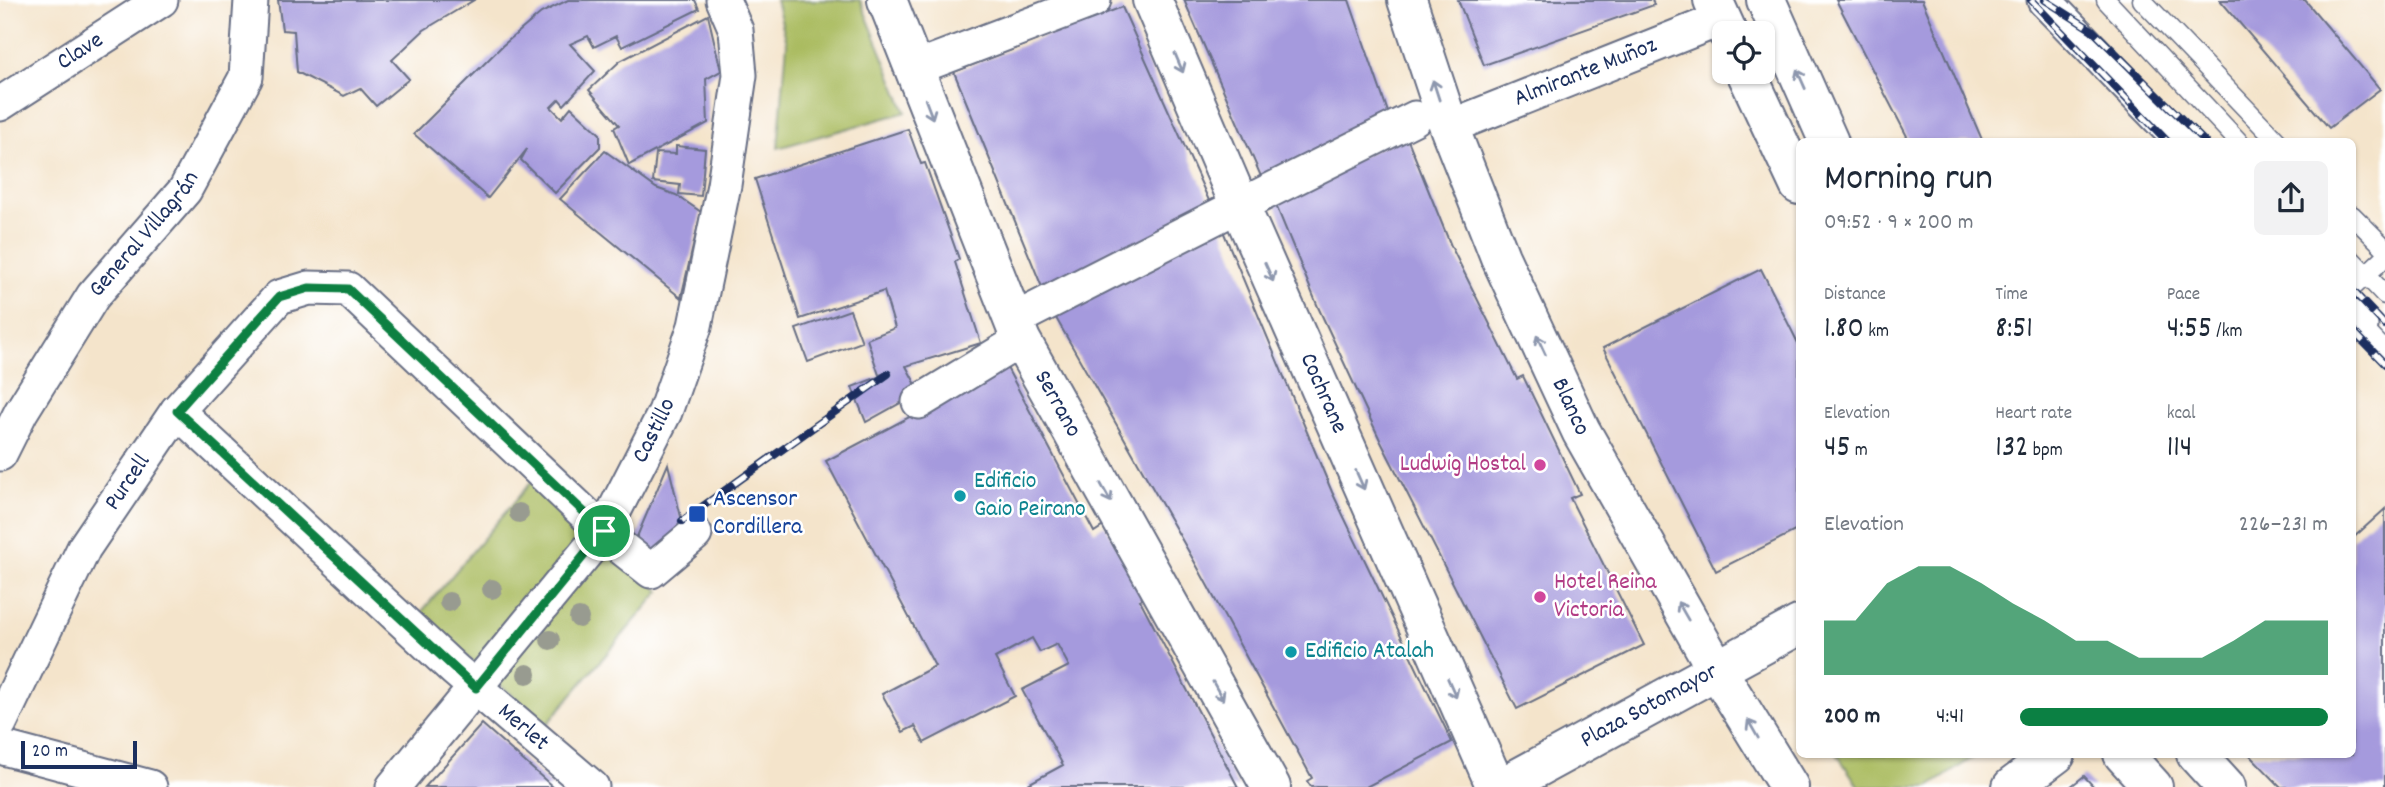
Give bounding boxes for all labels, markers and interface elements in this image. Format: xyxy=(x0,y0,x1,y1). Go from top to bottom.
map controls xyxy=(1712,21,1775,84)
button: locate xyxy=(1712,21,1775,84)
street label: Clave xyxy=(51,24,111,80)
street label: Almirante Muñoz xyxy=(1509,29,1662,116)
one-way arrow xyxy=(1173,52,1186,73)
one-way arrow xyxy=(1794,69,1807,91)
one-way arrow xyxy=(1429,79,1442,101)
one-way arrow xyxy=(924,98,937,120)
text: Morning run xyxy=(1824,153,1993,208)
button: share xyxy=(2254,161,2328,235)
street label: General Villagrán xyxy=(82,166,209,306)
text: 09:52 · 9 × 200 m xyxy=(1824,207,1974,240)
one-way arrow xyxy=(1263,261,1276,282)
text: Distance xyxy=(1824,282,1886,309)
text: Time xyxy=(1995,282,2028,309)
text: Pace xyxy=(2167,282,2200,309)
text: 1.80 xyxy=(1824,309,1864,352)
text: 8:51 xyxy=(1995,309,2033,352)
text: 4:55 xyxy=(2167,309,2212,352)
text: km xyxy=(1864,319,1889,346)
text: /km xyxy=(2212,319,2242,346)
one-way arrow xyxy=(1534,335,1547,356)
street label: Cochrane xyxy=(1290,348,1355,439)
street label: Serrano xyxy=(1024,364,1089,444)
street label: Blanco xyxy=(1542,373,1598,441)
street label: Castillo xyxy=(624,394,685,469)
text: Elevation xyxy=(1824,401,1890,428)
text: Heart rate xyxy=(1995,401,2072,428)
text: kcal xyxy=(2167,401,2196,428)
text: 45 xyxy=(1824,428,1850,471)
text: 132 xyxy=(1995,428,2028,471)
text: 114 xyxy=(2167,428,2192,471)
text: m xyxy=(1850,438,1868,465)
text: bpm xyxy=(2028,438,2063,465)
street label: Purcell xyxy=(97,447,160,518)
place label: Ludwig Hostal xyxy=(1400,448,1526,482)
marker: Ludwig Hostal xyxy=(1532,457,1548,473)
place label: Edificio Gaio Peirano xyxy=(974,465,1086,527)
one-way arrow xyxy=(1354,469,1367,490)
one-way arrow xyxy=(1100,482,1113,503)
place label: Ascensor Cordillera xyxy=(713,483,803,545)
marker: Edificio Gaio Peirano xyxy=(952,488,968,504)
pin xyxy=(574,501,634,561)
marker: Ascensor Cordillera xyxy=(687,504,707,524)
text: Elevation xyxy=(1824,509,1904,542)
text: 226–231 m xyxy=(2239,509,2328,542)
icon: arrive xyxy=(585,512,623,550)
place label: Hotel Reina Victoria xyxy=(1554,566,1657,628)
marker: Hotel Reina Victoria xyxy=(1532,589,1548,605)
one-way arrow xyxy=(1676,601,1690,621)
place label: Edificio Atalah xyxy=(1305,635,1434,669)
marker: Edificio Atalah xyxy=(1283,644,1299,660)
street label: Plaza Sotomayor xyxy=(1575,655,1724,758)
one-way arrow xyxy=(1446,677,1459,699)
one-way arrow xyxy=(1211,681,1225,701)
street label: Merlet xyxy=(489,696,556,760)
text: 200 m xyxy=(1824,701,1880,734)
text: 4:41 xyxy=(1936,701,1964,734)
one-way arrow xyxy=(1746,720,1760,740)
scale bar xyxy=(21,738,136,770)
text: 20 m xyxy=(32,739,68,766)

